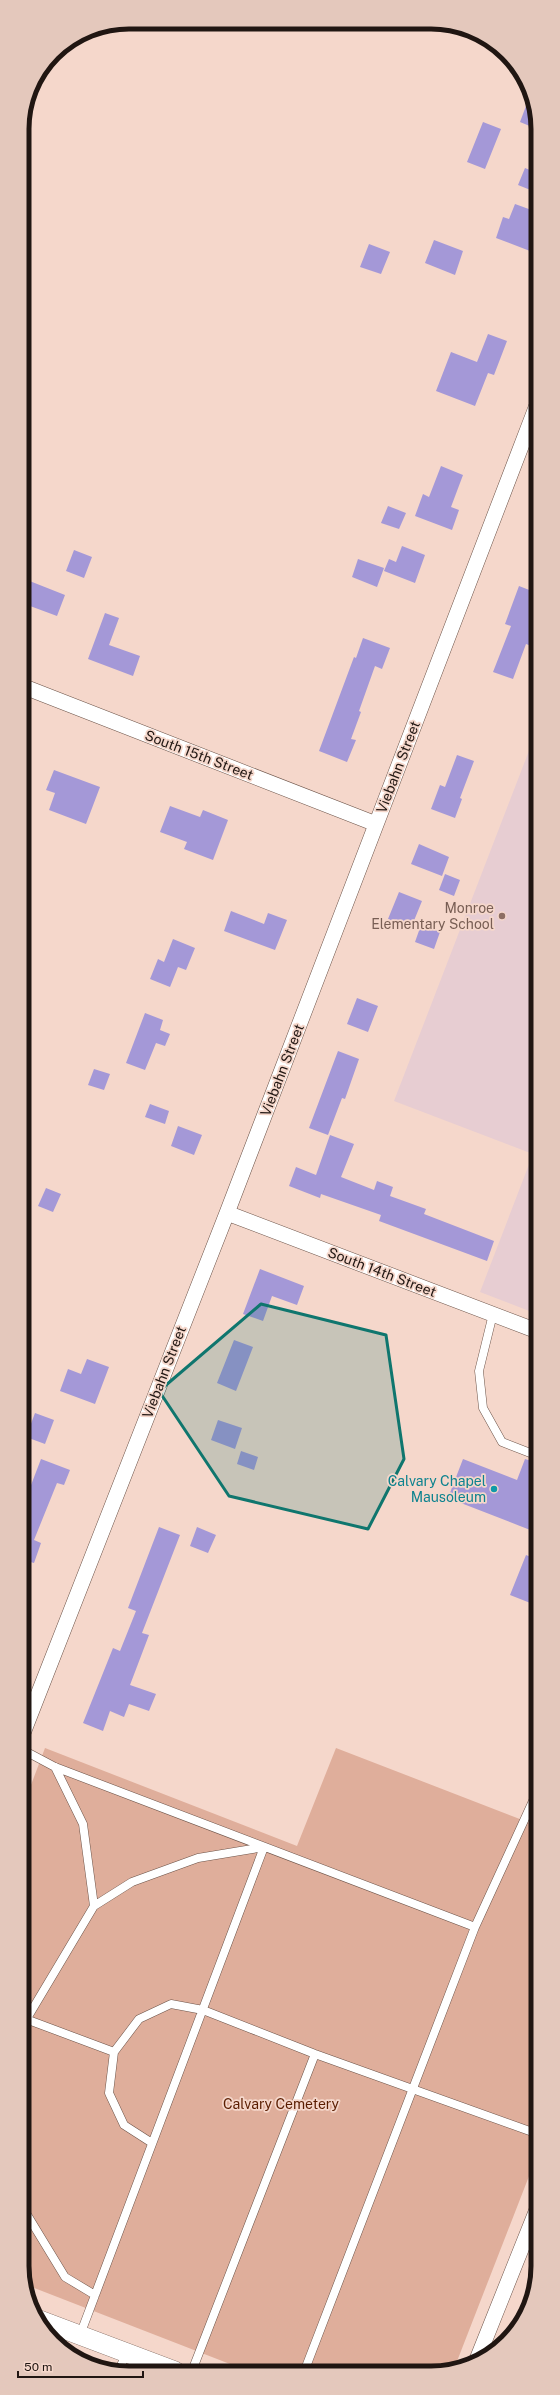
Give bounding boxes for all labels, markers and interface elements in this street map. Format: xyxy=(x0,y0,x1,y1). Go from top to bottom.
street label: Viebahn Street xyxy=(373,719,423,815)
street label: South 15th Street xyxy=(143,727,255,783)
place label: Monroe Elementary School xyxy=(371,900,494,932)
marker: Monroe Elementary School xyxy=(497,911,507,921)
street label: Viebahn Street xyxy=(257,1022,307,1118)
street label: South 14th Street xyxy=(326,1244,438,1300)
street label: Viebahn Street xyxy=(139,1324,189,1420)
place label: Calvary Chapel Mausoleum xyxy=(388,1473,486,1505)
marker: Calvary Chapel Mausoleum xyxy=(489,1484,499,1494)
park label: Calvary Cemetery xyxy=(223,2096,340,2112)
scale bar xyxy=(18,2353,143,2379)
text: 50 m xyxy=(24,2360,52,2374)

